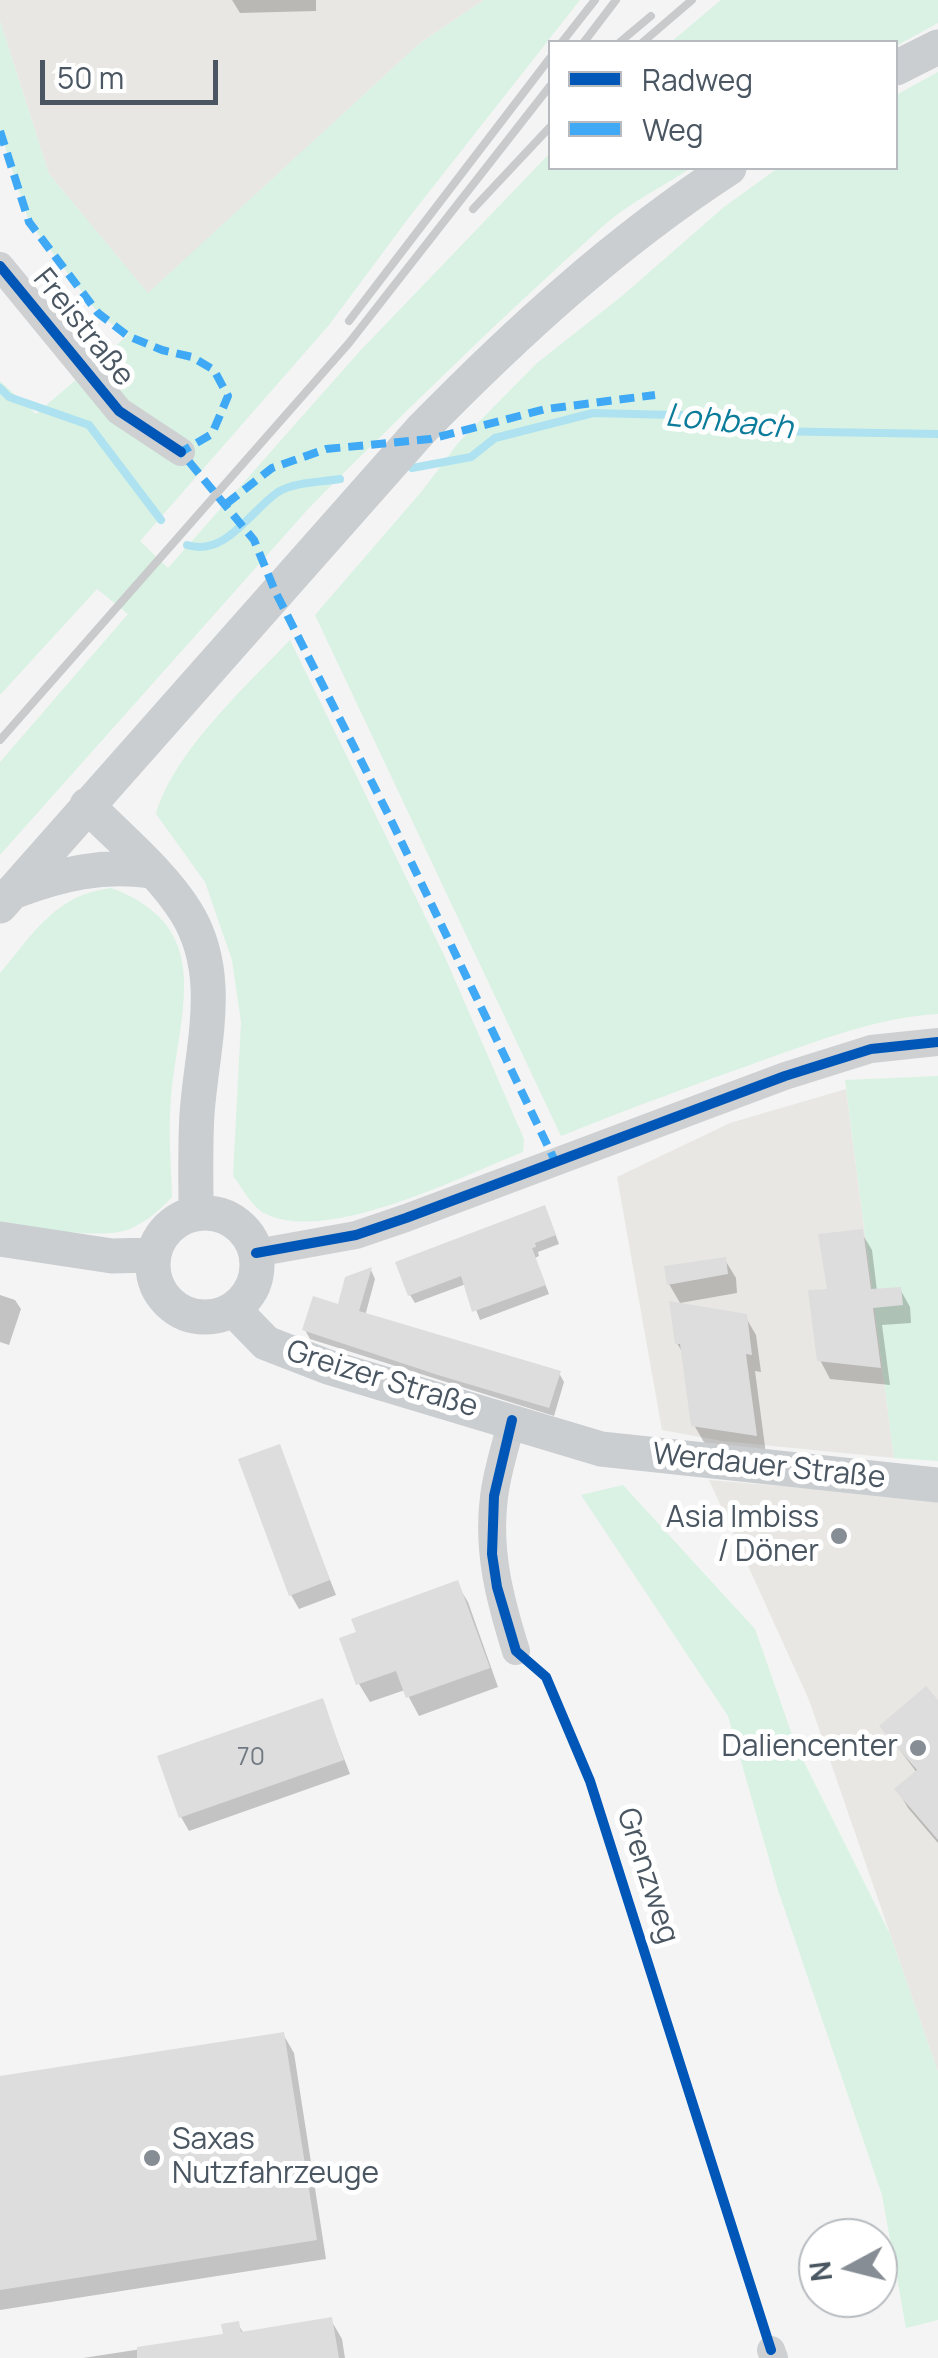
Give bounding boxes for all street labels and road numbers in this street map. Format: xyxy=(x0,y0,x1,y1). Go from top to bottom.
street label: Freistraße xyxy=(25,262,141,394)
street label: Greizer Straße xyxy=(282,1334,482,1426)
street label: Werdauer Straße xyxy=(651,1437,887,1497)
street label: Grenzweg xyxy=(608,1804,686,1948)

